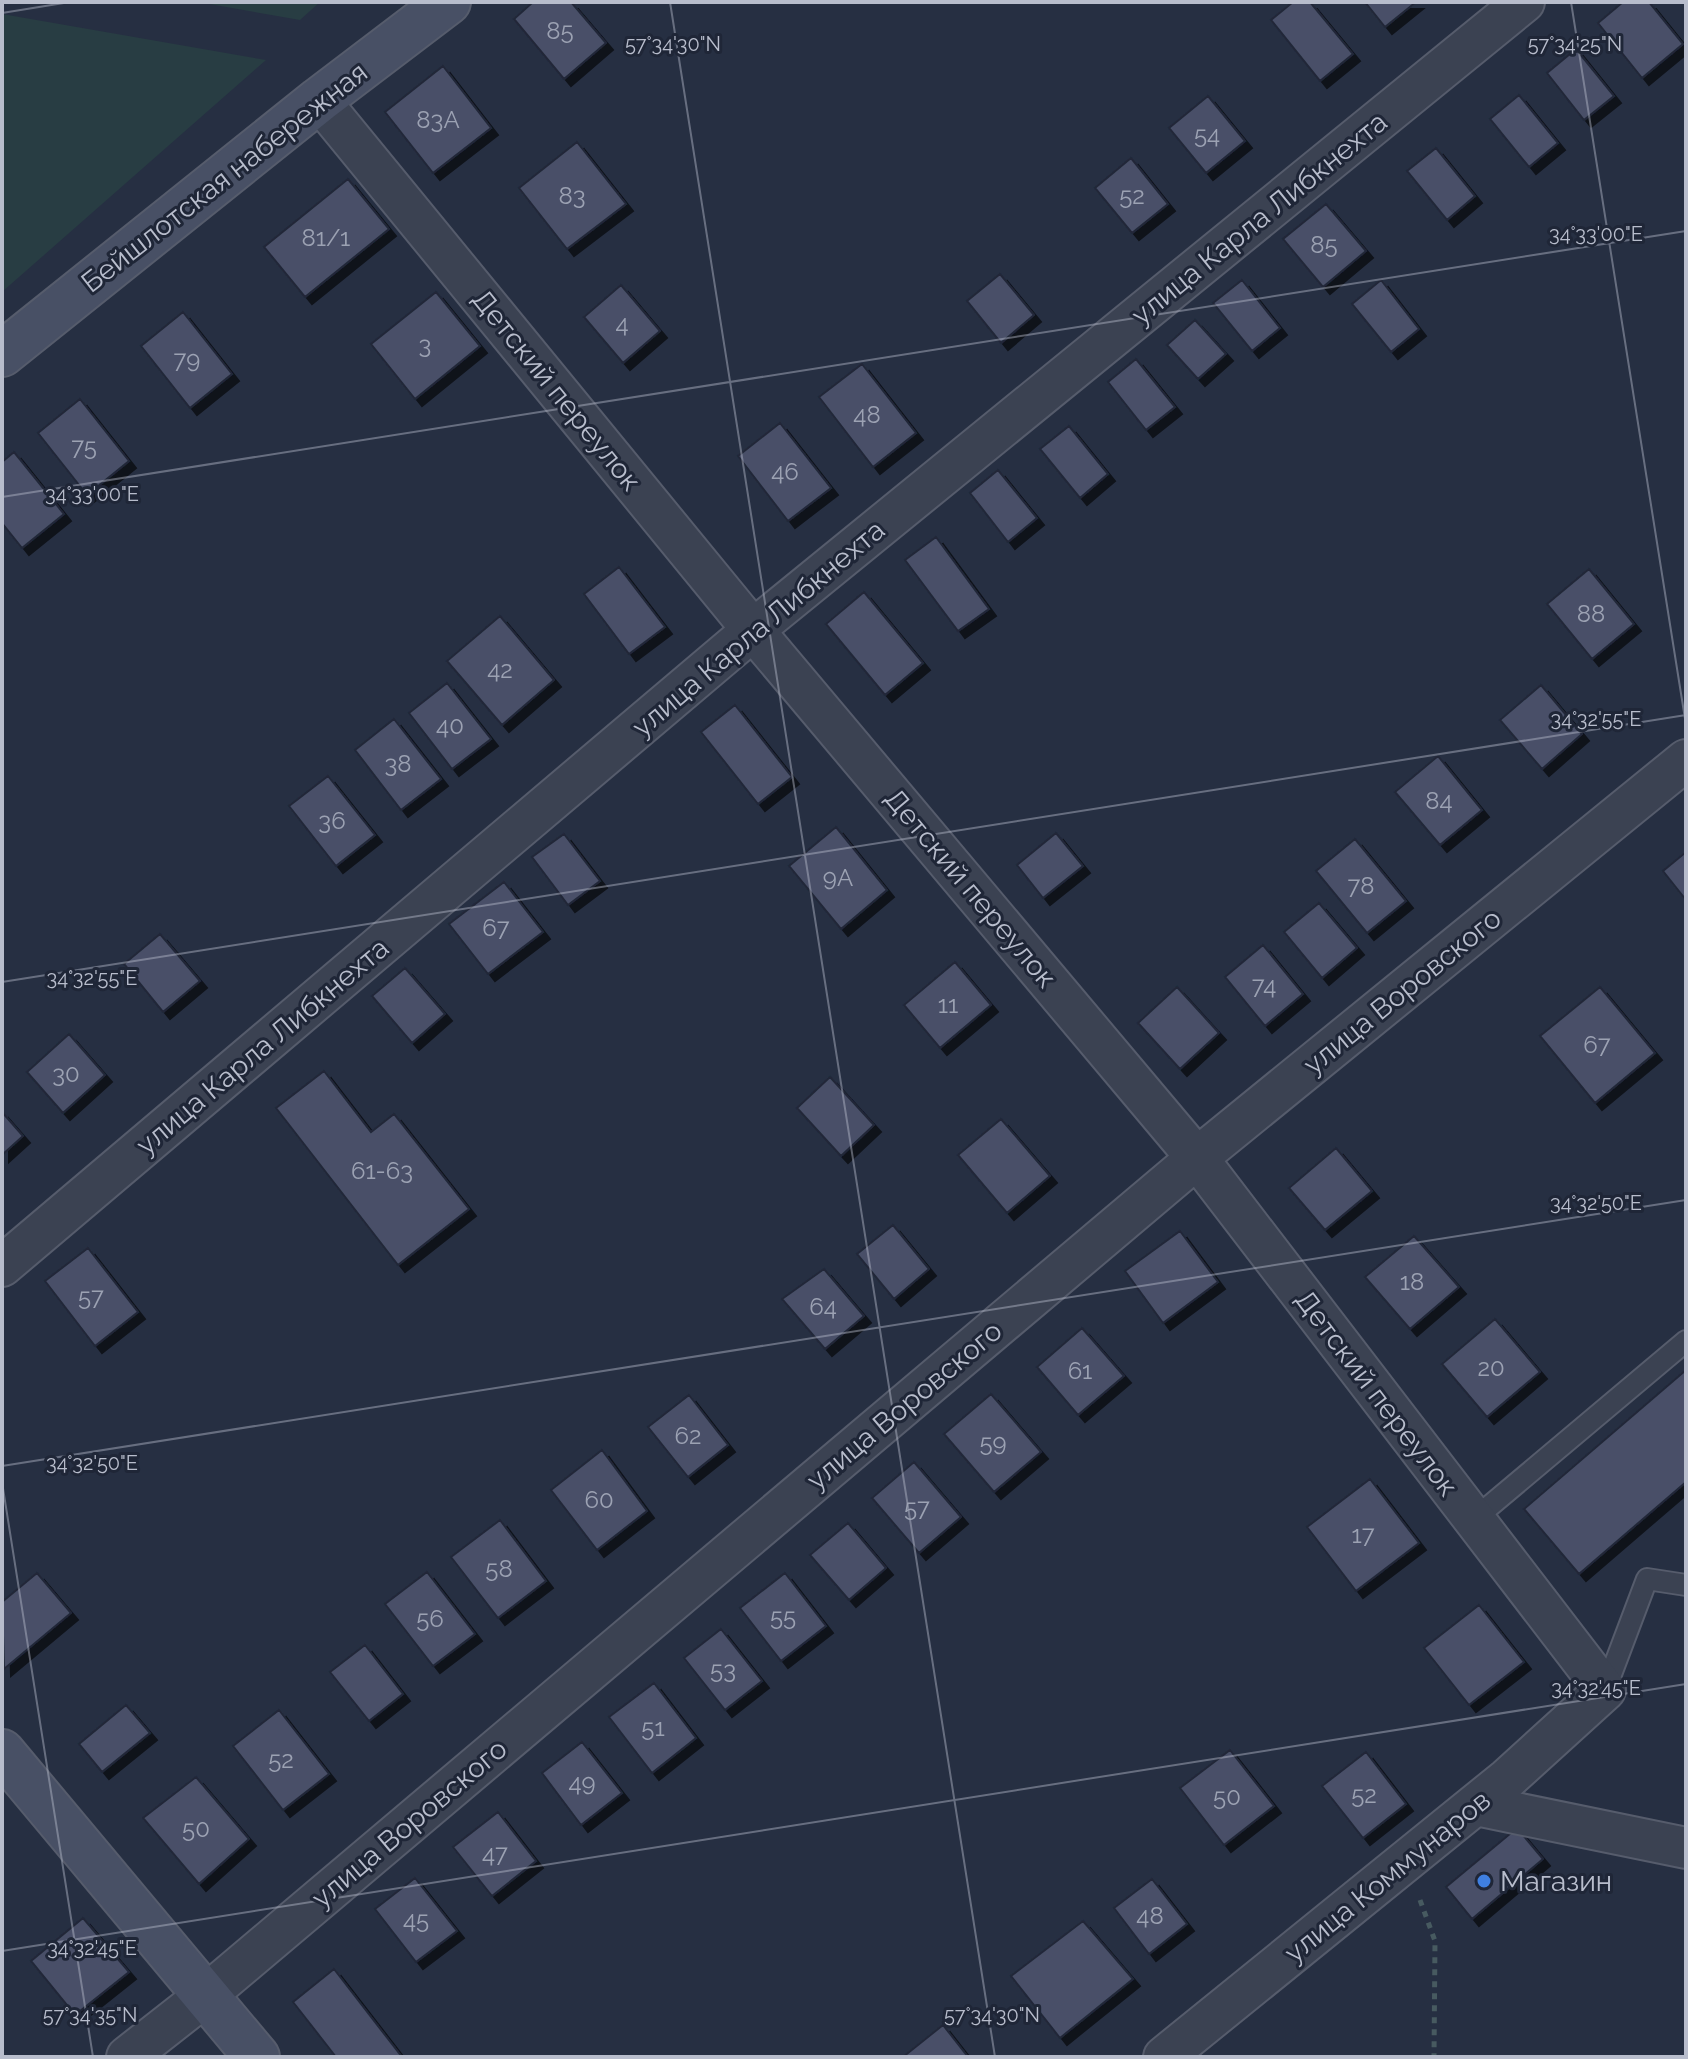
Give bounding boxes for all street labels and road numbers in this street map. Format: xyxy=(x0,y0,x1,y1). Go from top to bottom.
street label: Бейшлотская набережная xyxy=(75,56,374,299)
street label: улица Карла Либкнехта xyxy=(1125,105,1394,332)
street label: Детский переулок xyxy=(465,283,648,497)
street label: улица Карла Либкнехта xyxy=(626,513,891,744)
street label: Детский переулок xyxy=(878,782,1063,994)
street label: улица Воровского xyxy=(1297,902,1508,1081)
street label: улица Карла Либкнехта xyxy=(130,931,395,1162)
street label: Детский переулок xyxy=(1288,1284,1465,1503)
street label: улица Воровского xyxy=(800,1314,1009,1497)
street label: улица Воровского xyxy=(305,1732,514,1915)
street label: улица Коммунаров xyxy=(1278,1783,1497,1969)

